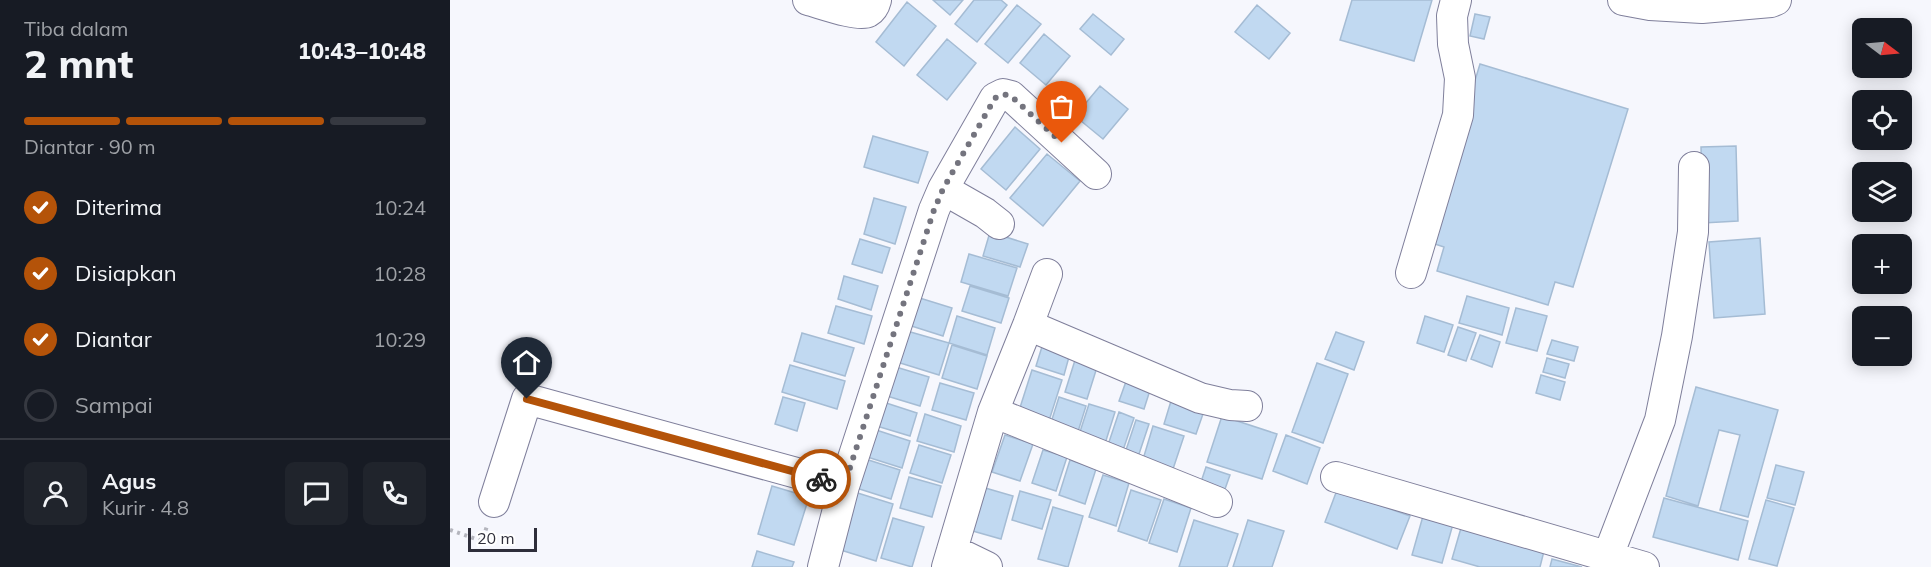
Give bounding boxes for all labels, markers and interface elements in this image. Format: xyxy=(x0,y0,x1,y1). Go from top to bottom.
text: Tiba dalam xyxy=(24,16,128,41)
north arrow xyxy=(1852,18,1912,78)
map controls xyxy=(1852,18,1912,366)
text: 10:43–10:48 xyxy=(298,37,426,65)
text: 2 mnt xyxy=(24,39,133,88)
pin xyxy=(1036,81,1087,143)
icon: bag xyxy=(1045,90,1078,123)
button: locate xyxy=(1852,90,1912,150)
text: Diantar · 90 m xyxy=(24,134,156,159)
button: layers xyxy=(1852,162,1912,222)
icon: check xyxy=(24,191,57,224)
text: Diterima xyxy=(75,193,162,221)
text: 10:24 xyxy=(373,195,426,220)
button: + xyxy=(1852,234,1912,294)
icon: check xyxy=(24,257,57,290)
text: Disiapkan xyxy=(75,259,177,287)
text: 10:28 xyxy=(373,261,426,286)
button: − xyxy=(1852,306,1912,366)
icon: check xyxy=(24,323,57,356)
text: Diantar xyxy=(75,325,152,353)
text: 10:29 xyxy=(373,327,426,352)
pin xyxy=(501,337,552,399)
icon: home xyxy=(510,346,543,379)
text: Sampai xyxy=(75,391,153,419)
courier xyxy=(791,449,851,509)
button: person xyxy=(24,462,87,525)
button: chat xyxy=(285,462,348,525)
button: phone xyxy=(363,462,426,525)
icon: bike xyxy=(805,463,838,496)
text: Agus xyxy=(102,467,156,495)
text: Kurir · 4.8 xyxy=(102,495,189,520)
scale bar xyxy=(468,525,537,552)
text: 20 m xyxy=(477,528,514,548)

